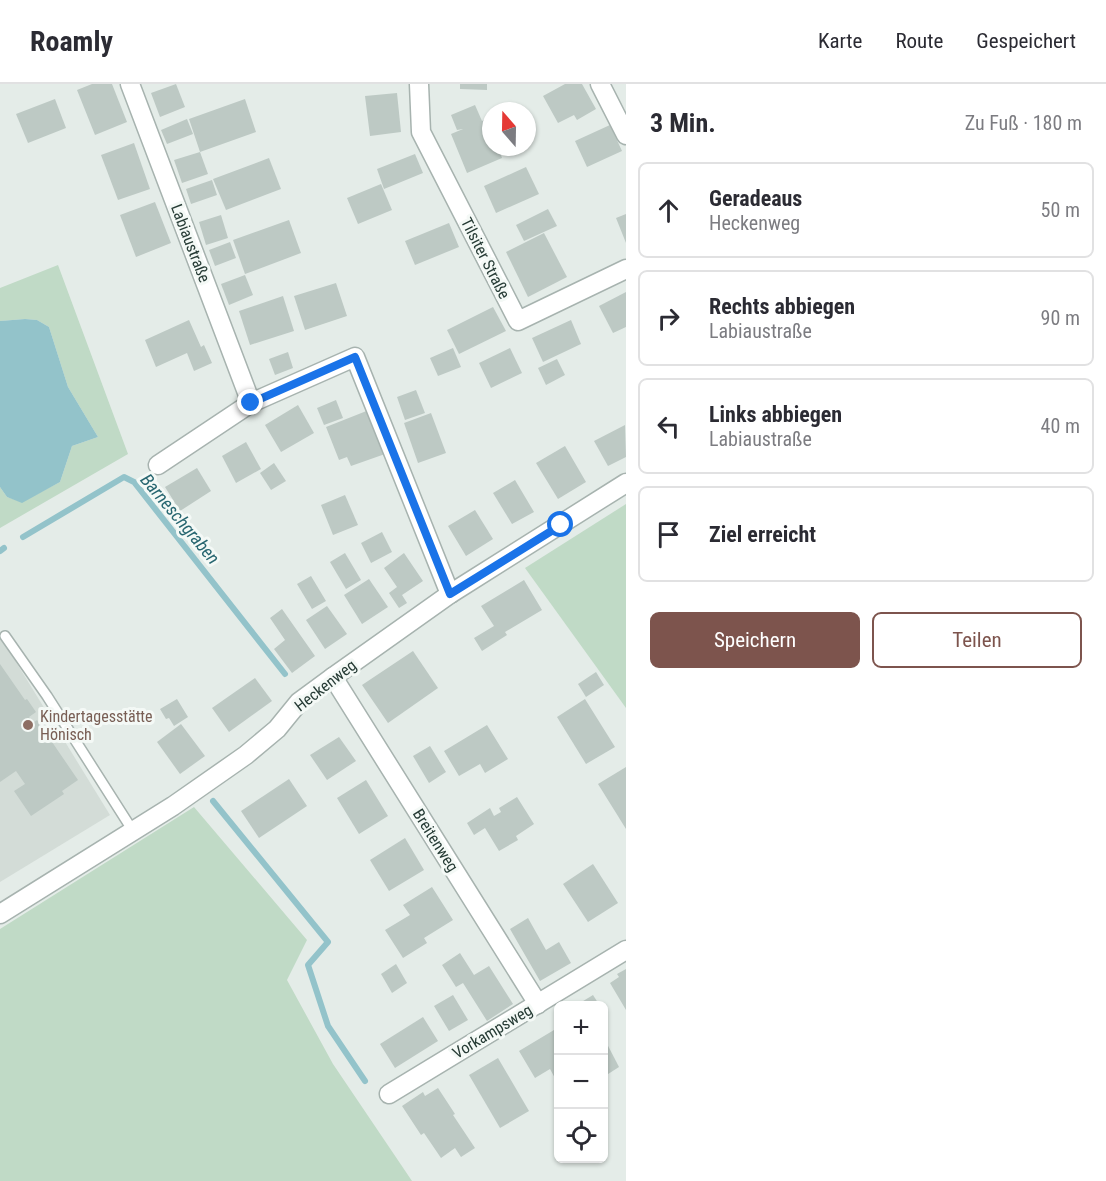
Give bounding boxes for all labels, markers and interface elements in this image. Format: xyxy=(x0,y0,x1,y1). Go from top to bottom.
text: Roamly xyxy=(30,25,113,58)
text: Karte xyxy=(818,29,862,53)
text: Route xyxy=(895,29,943,53)
text: Gespeichert xyxy=(976,29,1076,53)
north arrow xyxy=(482,102,536,156)
text: 3 Min. xyxy=(650,108,716,138)
text: Zu Fuß · 180 m xyxy=(965,111,1082,135)
text: Geradeaus xyxy=(709,186,802,211)
icon: ahead xyxy=(652,194,685,227)
text: 50 m xyxy=(1041,198,1080,222)
street label: Labiaustraße xyxy=(167,201,214,285)
text: Heckenweg xyxy=(709,211,800,235)
street label: Tilsiter Straße xyxy=(457,214,514,302)
text: Rechts abbiegen xyxy=(709,294,855,319)
icon: right xyxy=(652,302,685,335)
text: 90 m xyxy=(1041,306,1080,330)
text: Labiaustraße xyxy=(709,319,812,343)
route end xyxy=(237,389,263,415)
text: Links abbiegen xyxy=(709,402,842,427)
icon: left xyxy=(652,410,685,443)
text: 40 m xyxy=(1041,414,1080,438)
text: Labiaustraße xyxy=(709,427,812,451)
water label: Barneschgraben xyxy=(136,469,224,568)
route start xyxy=(547,511,573,537)
icon: arrive xyxy=(652,518,685,551)
text: Ziel erreicht xyxy=(709,522,816,547)
button: Speichern xyxy=(650,612,860,668)
button: Teilen xyxy=(872,612,1082,668)
street label: Heckenweg xyxy=(291,655,360,715)
place label: Kindertagesstätte Hönisch xyxy=(40,707,153,744)
marker: Kindertagesstätte Hönisch xyxy=(21,718,35,732)
street label: Breitenweg xyxy=(409,805,462,875)
street label: Vorkampsweg xyxy=(449,1000,535,1063)
map controls xyxy=(554,1001,608,1163)
button: + xyxy=(554,1001,608,1055)
button: − xyxy=(554,1055,608,1109)
button: locate xyxy=(554,1109,608,1163)

